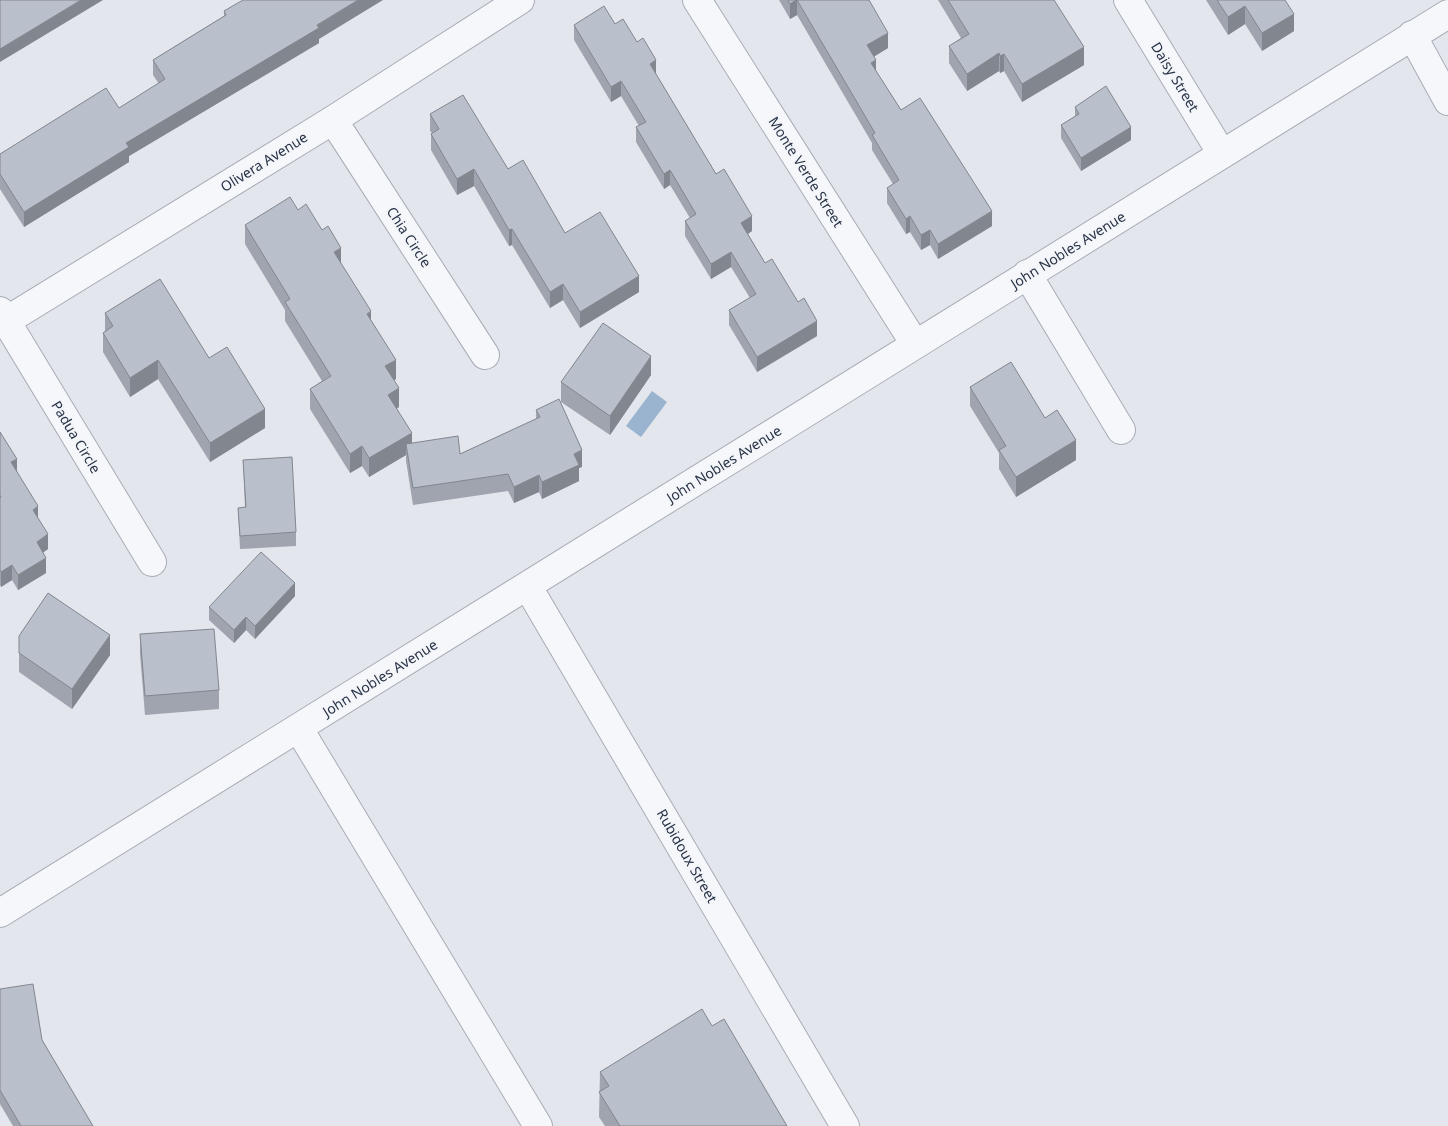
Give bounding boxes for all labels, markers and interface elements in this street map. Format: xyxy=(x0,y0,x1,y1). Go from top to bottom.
street label: Daisy Street xyxy=(1147,38,1204,115)
street label: Monte Verde Street xyxy=(765,113,848,231)
street label: Olivera Avenue xyxy=(217,127,311,196)
street label: Chia Circle xyxy=(383,203,436,271)
street label: John Nobles Avenue xyxy=(1005,207,1129,294)
street label: Padua Circle xyxy=(47,397,106,477)
street label: John Nobles Avenue xyxy=(661,421,785,508)
street label: John Nobles Avenue xyxy=(317,635,441,722)
street label: Rubidoux Street xyxy=(653,805,722,906)

